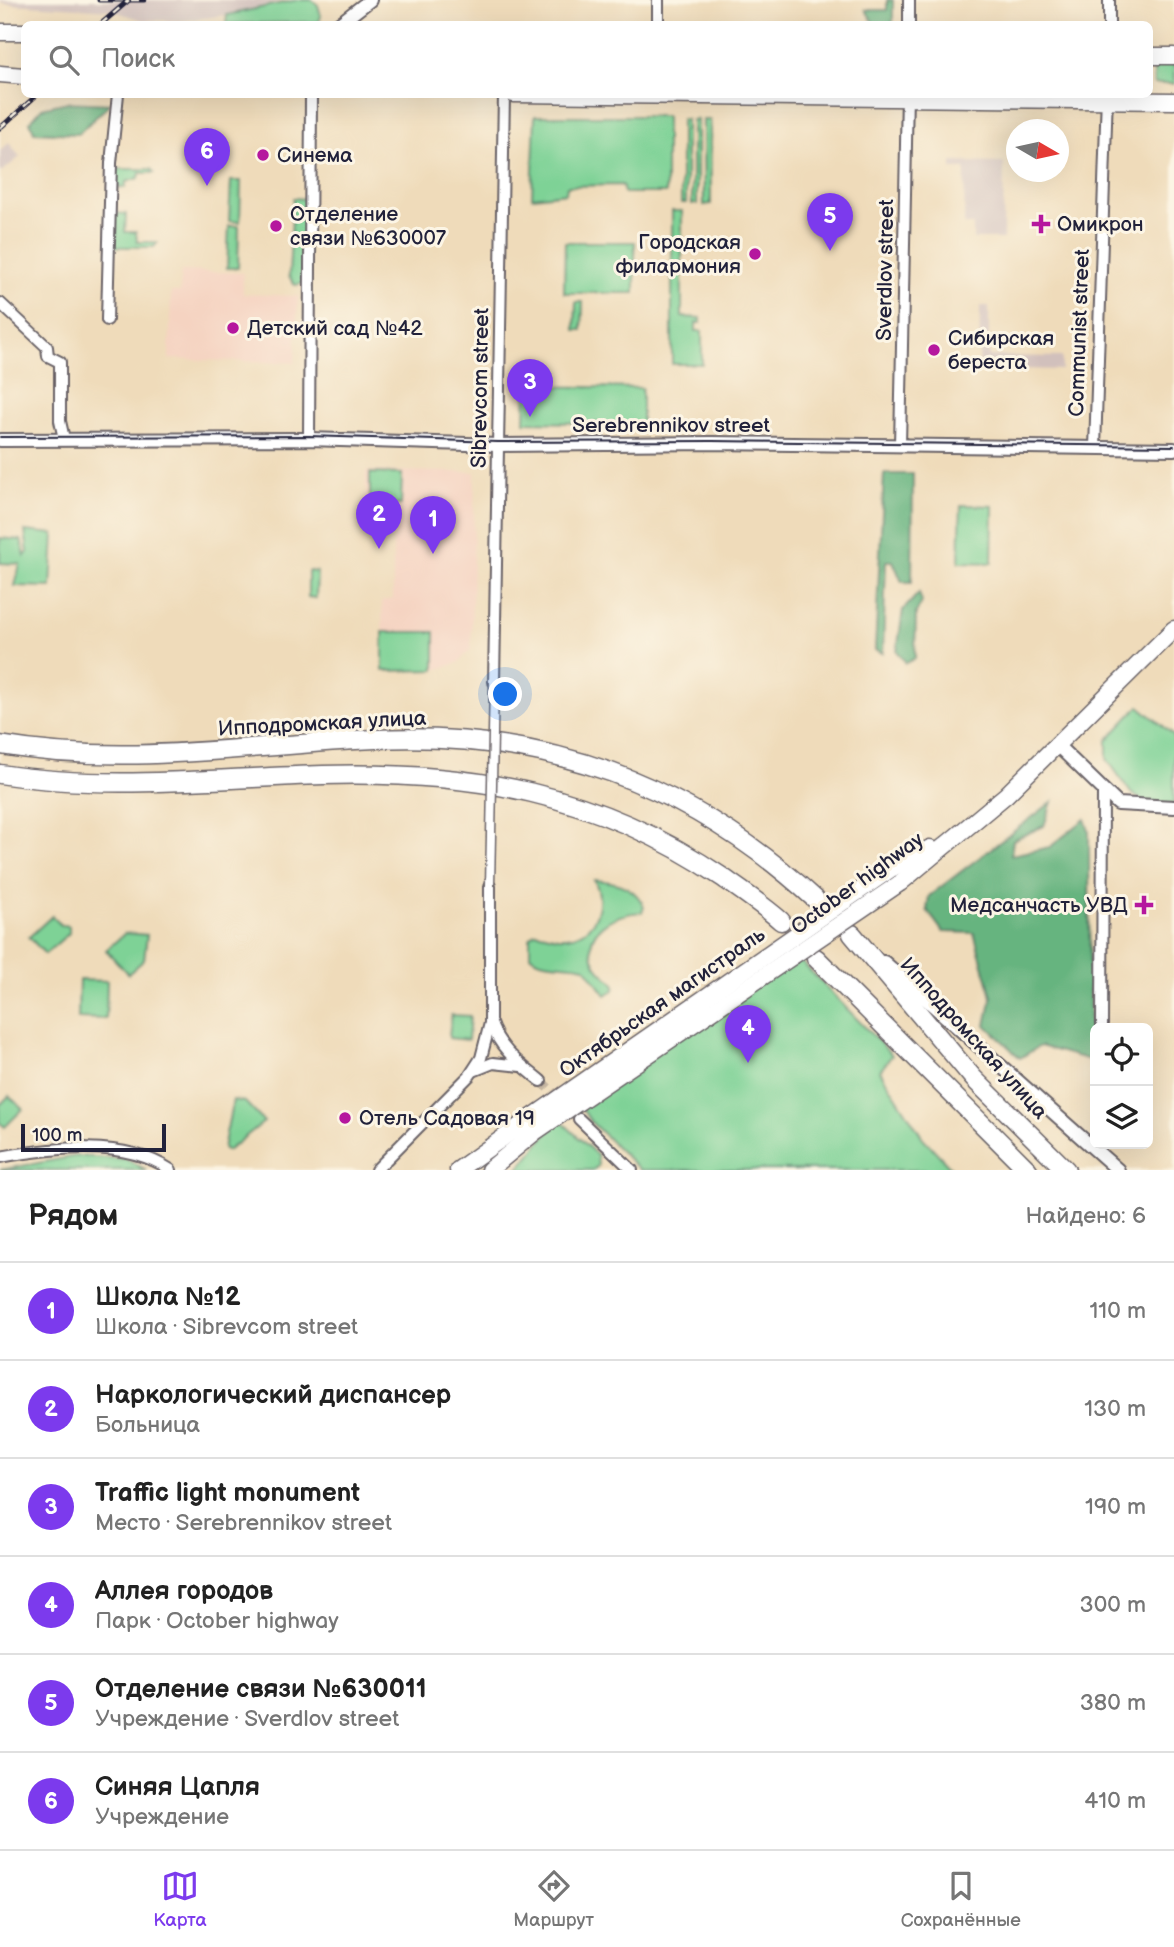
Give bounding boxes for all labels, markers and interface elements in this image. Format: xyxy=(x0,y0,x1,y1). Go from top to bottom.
search box xyxy=(21,21,1153,98)
icon: search xyxy=(45,41,83,79)
text: Поиск xyxy=(101,44,175,75)
north arrow xyxy=(1006,119,1069,182)
pin: 6 xyxy=(184,128,230,186)
place label: Синема xyxy=(277,143,353,168)
marker: Синема xyxy=(255,147,271,163)
pin: 5 xyxy=(807,193,853,251)
street label: Sverdlov street xyxy=(872,198,899,341)
place label: Отделение связи №630007 xyxy=(290,202,447,251)
place label: Омикрон xyxy=(1057,212,1144,237)
marker: Омикрон xyxy=(1031,214,1051,234)
marker: Отделение связи №630007 xyxy=(268,218,284,234)
place label: Городская филармония xyxy=(615,230,741,279)
marker: Городская филармония xyxy=(747,246,763,262)
street label: Communist street xyxy=(1064,248,1095,417)
street label: Sibrevcom street xyxy=(467,307,494,468)
place label: Детский сад №42 xyxy=(247,316,423,341)
marker: Детский сад №42 xyxy=(225,320,241,336)
place label: Сибирская береста xyxy=(948,326,1054,375)
marker: Сибирская береста xyxy=(926,342,942,358)
pin: 3 xyxy=(507,359,553,417)
street label: Serebrennikov street xyxy=(572,413,770,438)
pin: 2 xyxy=(356,491,402,549)
pin: 1 xyxy=(410,496,456,554)
your location xyxy=(488,677,522,711)
street label: Ипподромская улица xyxy=(217,706,427,741)
street label: October highway xyxy=(786,827,929,940)
place label: Медсанчасть УВД xyxy=(950,893,1128,918)
marker: Медсанчасть УВД xyxy=(1134,895,1154,915)
street label: Октябрьская магистраль xyxy=(555,922,770,1083)
street label: Ипподромская улица xyxy=(895,952,1053,1125)
pin: 4 xyxy=(725,1005,771,1063)
map controls xyxy=(1090,1023,1153,1149)
button: locate xyxy=(1090,1023,1153,1086)
button: layers xyxy=(1090,1086,1153,1149)
place label: Отель Садовая 19 xyxy=(359,1106,535,1131)
marker: Отель Садовая 19 xyxy=(337,1110,353,1126)
scale bar xyxy=(21,1121,166,1153)
text: 100 m xyxy=(32,1124,83,1147)
text: Рядом xyxy=(28,1198,118,1234)
text: Найдено: 6 xyxy=(1025,1202,1146,1230)
text: Школа №12 xyxy=(95,1282,241,1313)
text: 1 xyxy=(46,1297,56,1325)
text: 110 m xyxy=(1089,1297,1146,1325)
text: Школа · Sibrevcom street xyxy=(95,1313,358,1341)
text: Наркологический диспансер xyxy=(95,1380,451,1411)
text: 2 xyxy=(44,1395,58,1423)
text: 130 m xyxy=(1084,1395,1146,1423)
text: Больница xyxy=(95,1411,200,1439)
text: Traffic light monument xyxy=(95,1478,360,1509)
text: 3 xyxy=(44,1493,58,1521)
text: 190 m xyxy=(1085,1493,1146,1521)
text: Место · Serebrennikov street xyxy=(95,1509,392,1537)
text: Аллея городов xyxy=(95,1576,273,1607)
text: 4 xyxy=(44,1591,58,1619)
text: 300 m xyxy=(1080,1591,1146,1619)
text: Парк · October highway xyxy=(95,1607,339,1635)
text: Отделение связи №630011 xyxy=(95,1674,427,1705)
text: 5 xyxy=(44,1689,58,1717)
text: 380 m xyxy=(1080,1689,1146,1717)
text: Учреждение · Sverdlov street xyxy=(95,1705,399,1733)
text: Синяя Цапля xyxy=(95,1772,260,1803)
text: 6 xyxy=(44,1787,58,1815)
text: 410 m xyxy=(1084,1787,1146,1815)
text: Учреждение xyxy=(95,1803,229,1831)
tab: Карта xyxy=(153,1867,207,1932)
tab: Маршрут xyxy=(513,1867,594,1932)
tab: Сохранённые xyxy=(901,1867,1021,1932)

